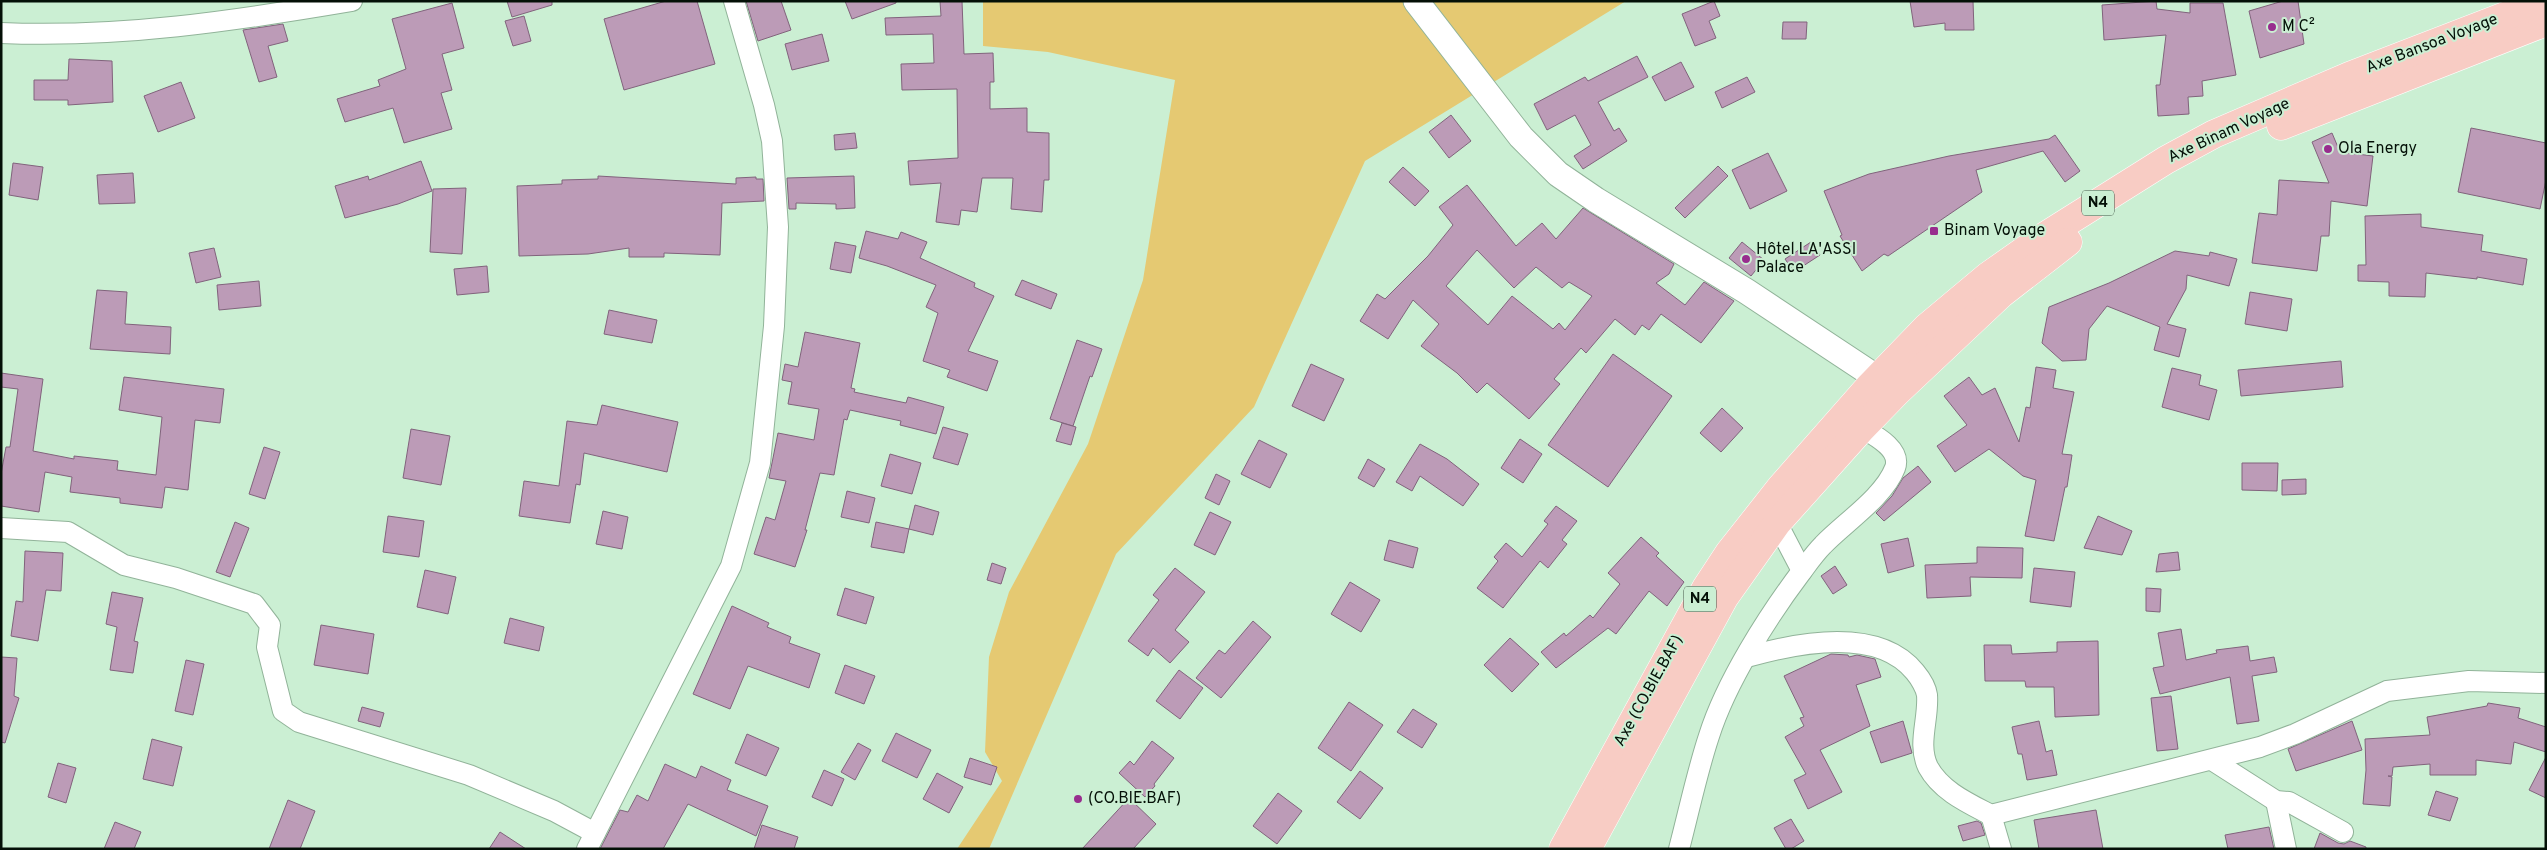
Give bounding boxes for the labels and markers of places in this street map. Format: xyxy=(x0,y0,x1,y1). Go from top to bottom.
place label: M C² xyxy=(2282,17,2315,37)
marker: M C² xyxy=(2266,21,2278,33)
place label: Ola Energy xyxy=(2338,139,2417,159)
marker: Ola Energy xyxy=(2322,143,2334,155)
place label: Binam Voyage xyxy=(1944,221,2045,241)
marker: Binam Voyage xyxy=(1928,225,1940,237)
place label: Hôtel LA'ASSI Palace xyxy=(1756,240,1856,278)
marker: Hôtel LA'ASSI Palace xyxy=(1740,253,1752,265)
place label: (CO.BIE.BAF) xyxy=(1088,789,1181,809)
marker: (CO.BIE.BAF) xyxy=(1072,793,1084,805)

